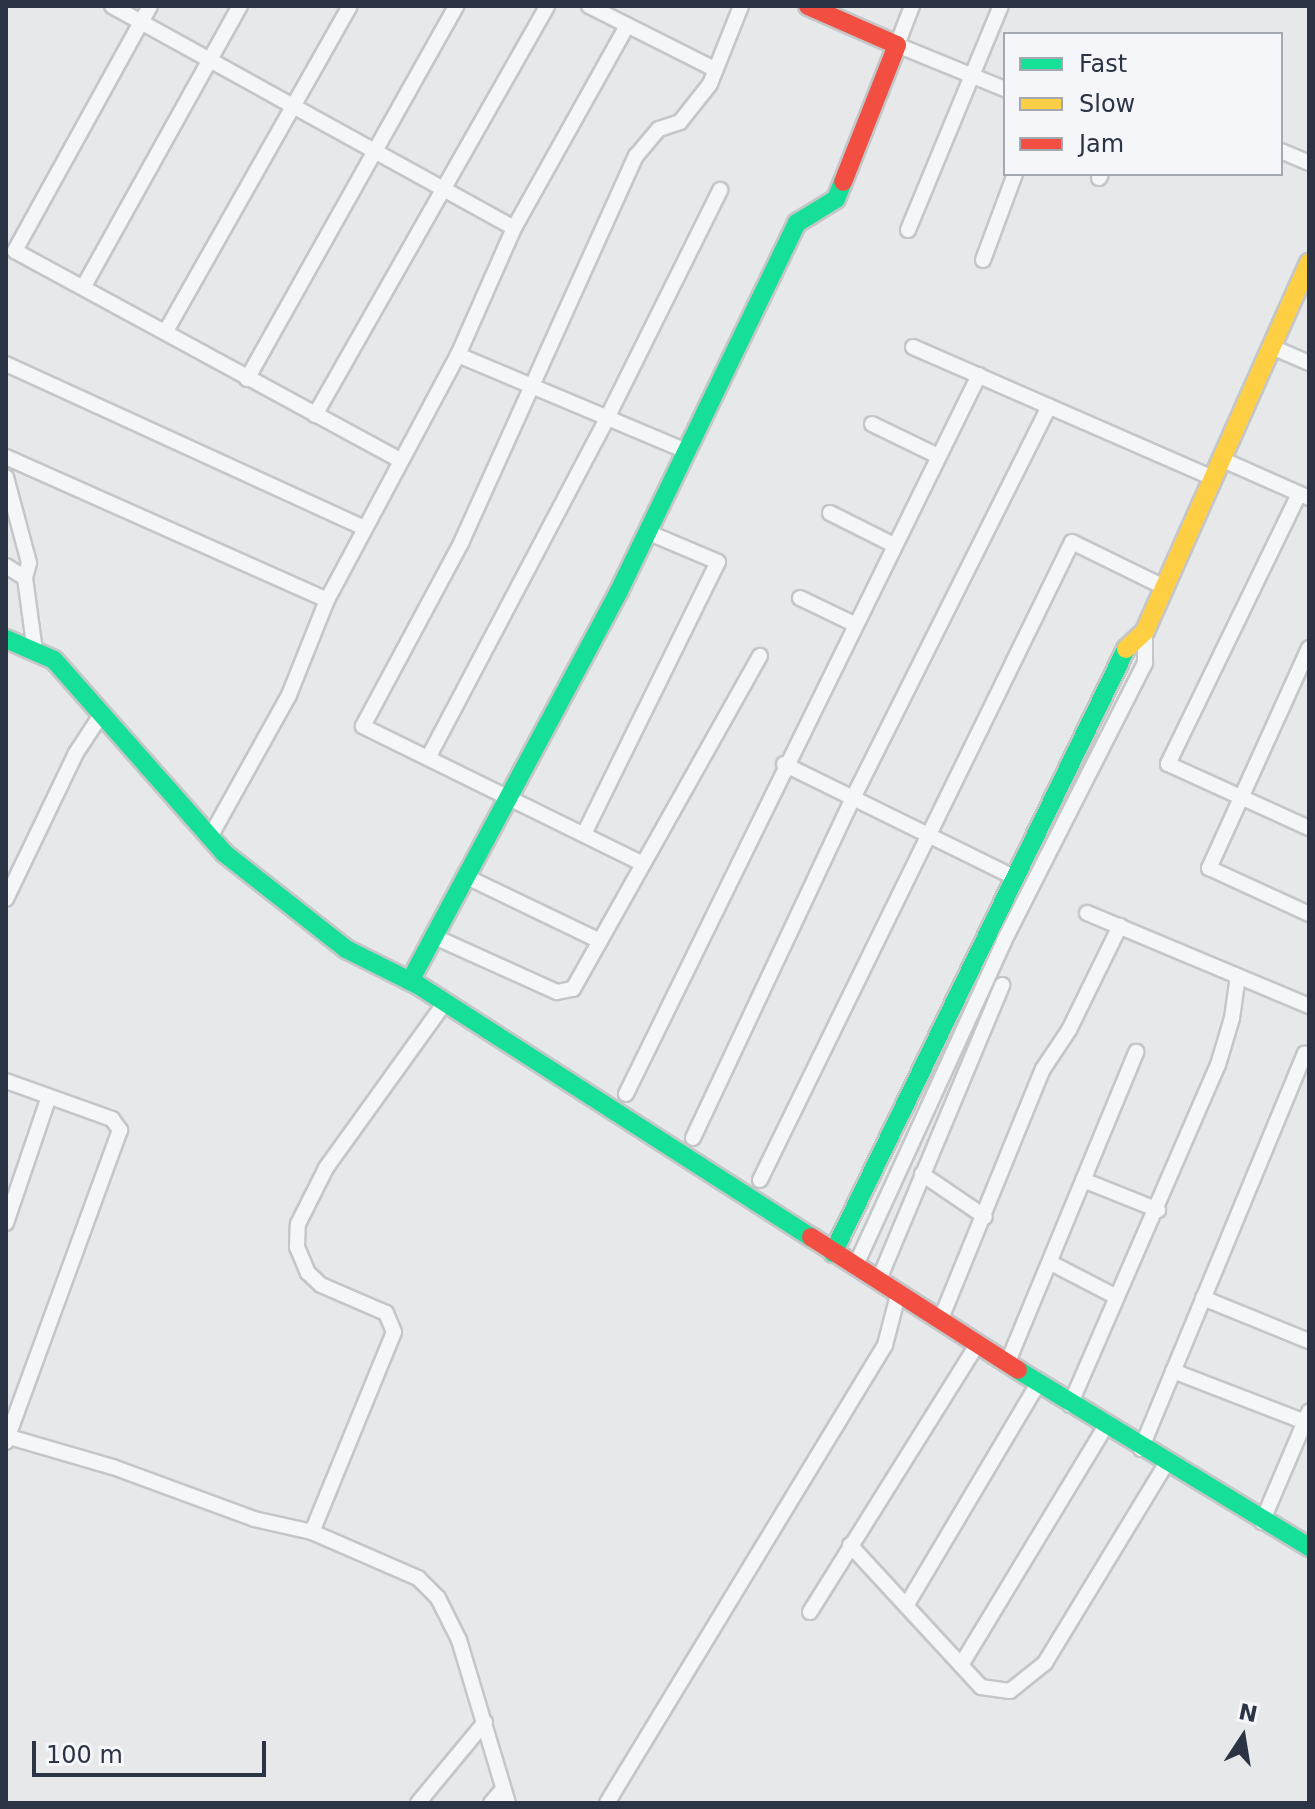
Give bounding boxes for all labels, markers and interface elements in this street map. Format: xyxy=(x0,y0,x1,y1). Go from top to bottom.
legend xyxy=(1003,32,1283,176)
text: Fast xyxy=(1079,50,1127,78)
text: Slow xyxy=(1079,90,1135,118)
text: Jam xyxy=(1079,130,1124,158)
north arrow xyxy=(1203,1697,1283,1777)
text: N xyxy=(1236,1699,1260,1727)
scale bar xyxy=(36,1725,270,1775)
text: 100 m xyxy=(46,1741,123,1769)

